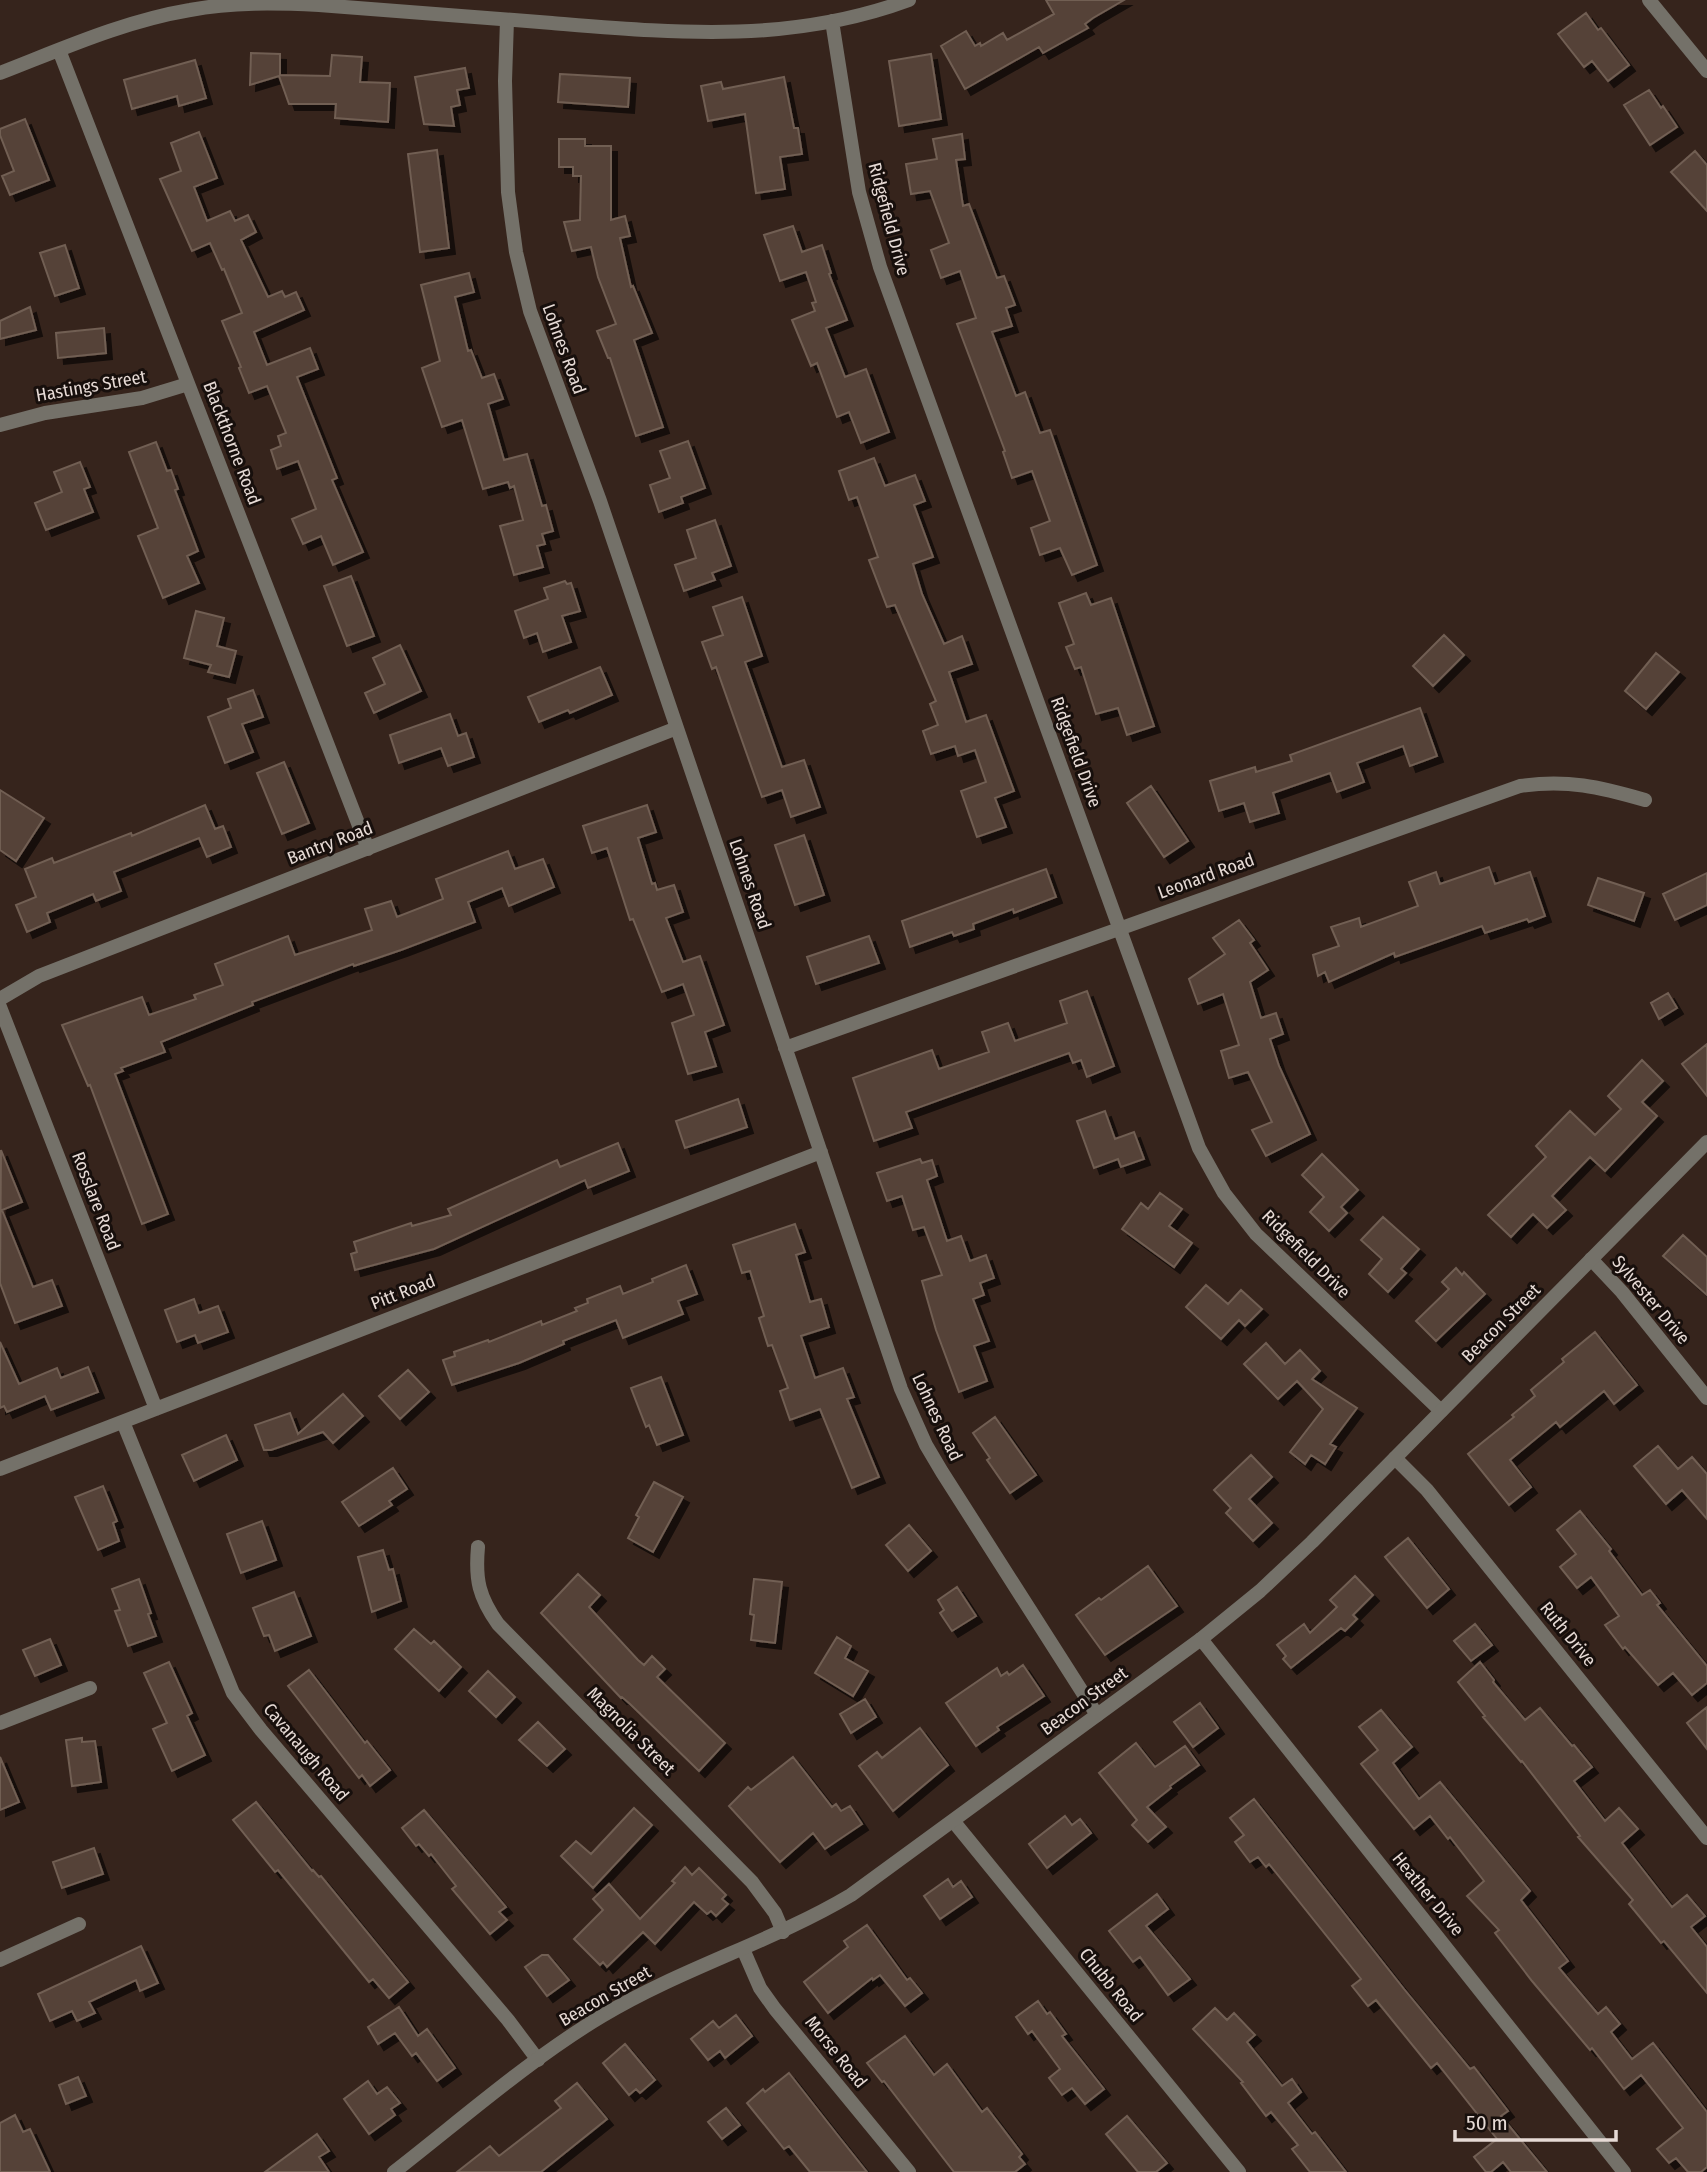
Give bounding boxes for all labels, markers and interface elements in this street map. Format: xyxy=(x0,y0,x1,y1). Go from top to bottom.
street label: Ridgefield Drive xyxy=(863,160,915,278)
street label: Lohnes Road xyxy=(538,301,590,397)
street label: Hastings Street xyxy=(34,365,148,407)
street label: Blackthorne Road xyxy=(198,378,266,508)
street label: Ridgefield Drive xyxy=(1046,694,1106,810)
street label: Bantry Road xyxy=(284,817,376,869)
street label: Lohnes Road xyxy=(724,836,776,932)
street label: Leonard Road xyxy=(1155,848,1257,904)
street label: Rosslare Road xyxy=(67,1149,125,1253)
street label: Ridgefield Drive xyxy=(1257,1205,1355,1303)
street label: Sylvester Drive xyxy=(1608,1251,1695,1349)
street label: Pitt Road xyxy=(368,1270,438,1314)
street label: Beacon Street xyxy=(1457,1279,1545,1367)
street label: Lohnes Road xyxy=(907,1370,967,1464)
street label: Ruth Drive xyxy=(1535,1597,1601,1671)
street label: Beacon Street xyxy=(1036,1662,1132,1740)
street label: Magnolia Street xyxy=(582,1682,680,1780)
street label: Cavanaugh Road xyxy=(259,1698,353,1806)
street label: Heather Drive xyxy=(1388,1848,1469,1940)
street label: Chubb Road xyxy=(1075,1944,1147,2026)
street label: Beacon Street xyxy=(555,1961,655,2031)
street label: Morse Road xyxy=(800,2011,872,2093)
scale bar xyxy=(1455,2098,1616,2142)
text: 50 m xyxy=(1466,2110,1508,2136)

